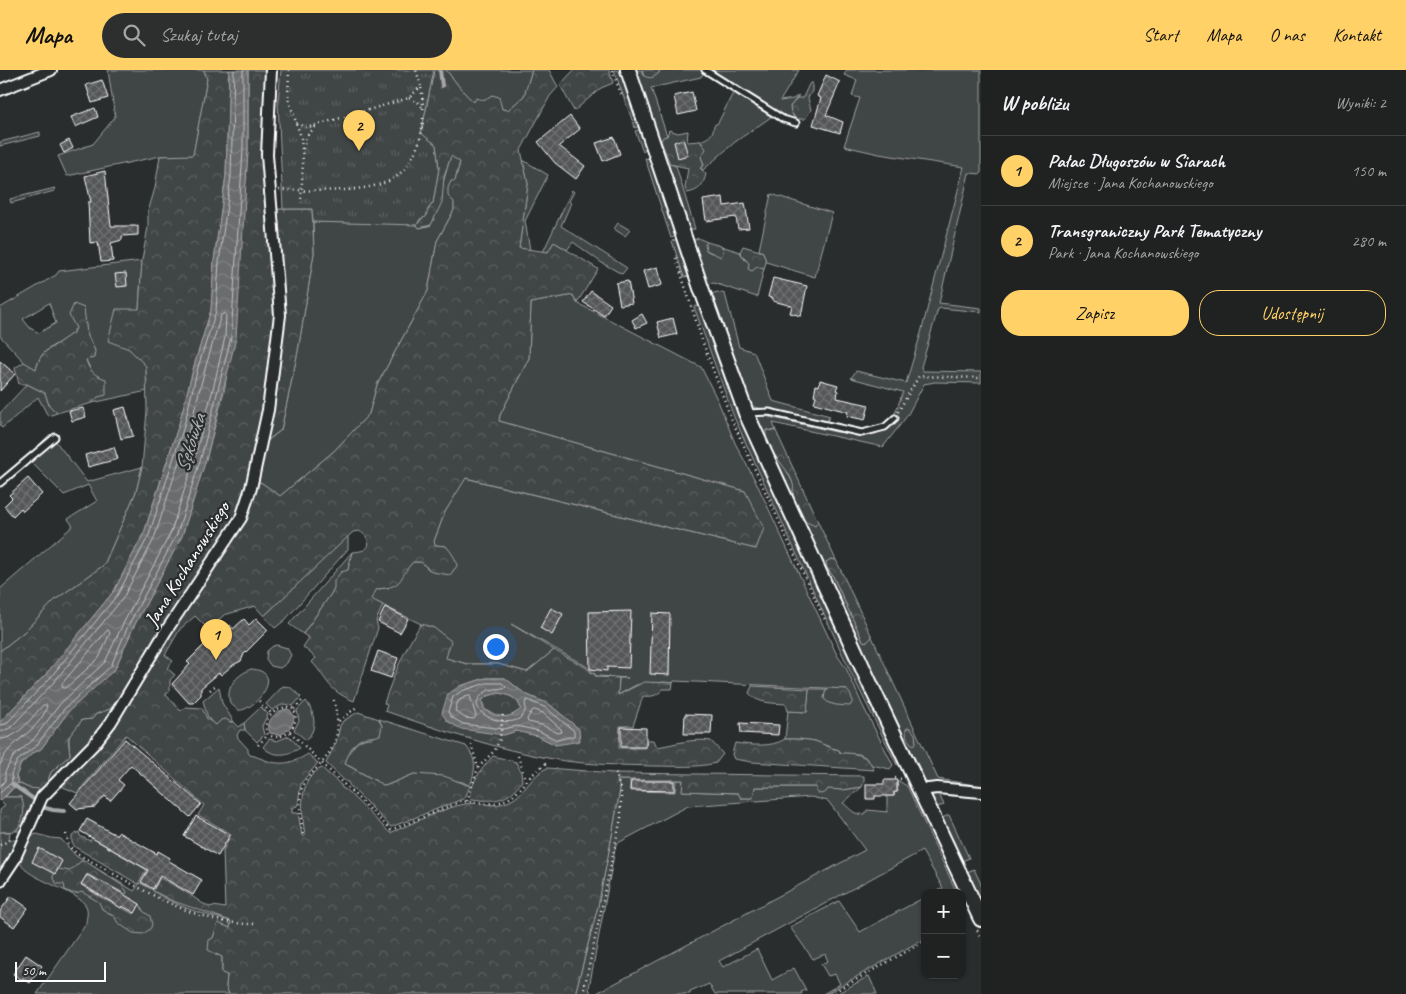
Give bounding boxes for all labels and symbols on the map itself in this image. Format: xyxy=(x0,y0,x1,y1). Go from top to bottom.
pin: 2 xyxy=(343,110,375,151)
water label: Sękówka xyxy=(168,409,212,475)
street label: Jana Kochanowskiego xyxy=(138,495,236,632)
pin: 1 xyxy=(200,619,232,660)
your location xyxy=(483,634,509,660)
scale bar xyxy=(15,959,106,982)

